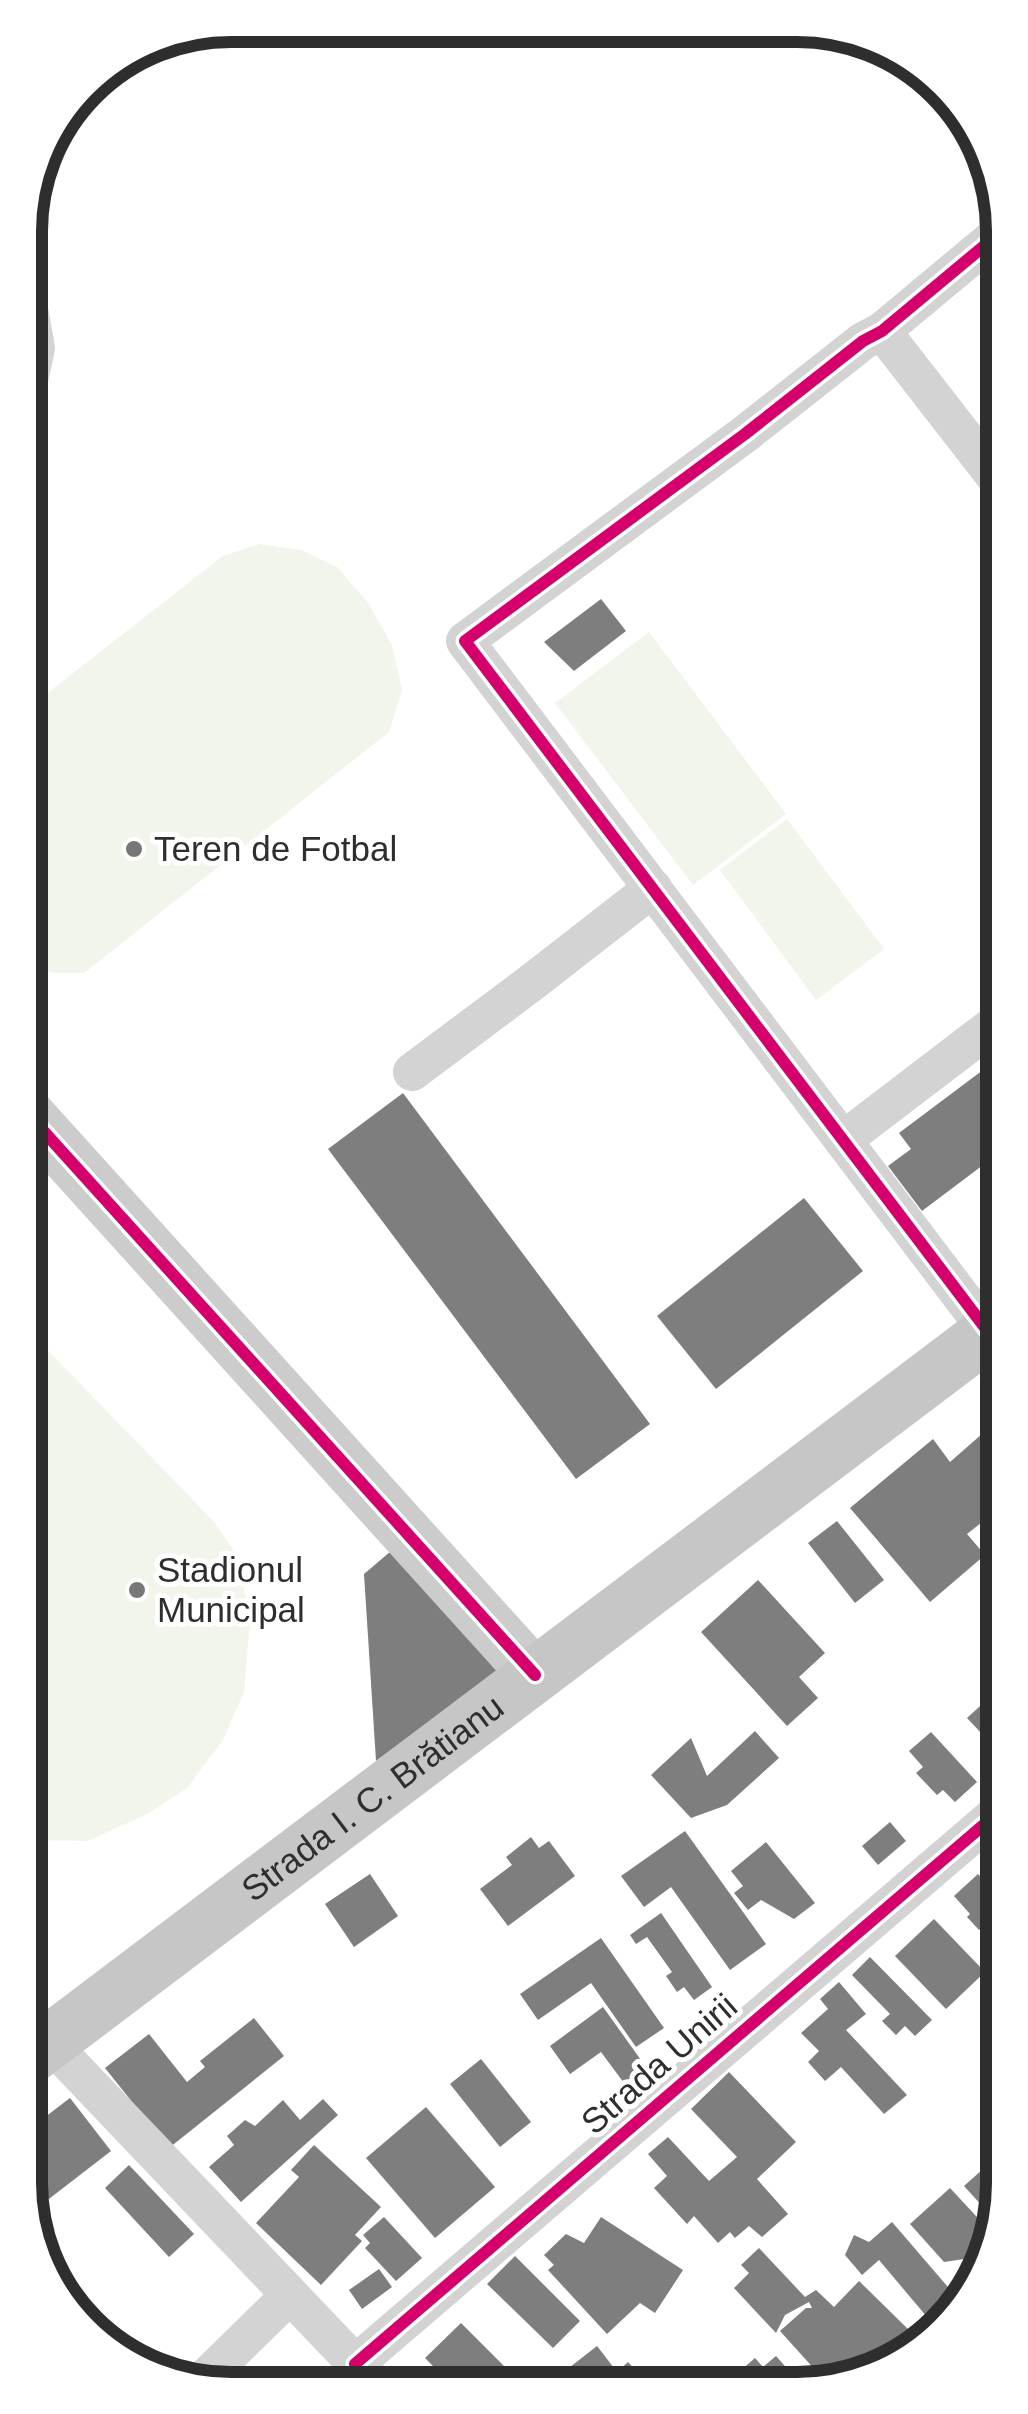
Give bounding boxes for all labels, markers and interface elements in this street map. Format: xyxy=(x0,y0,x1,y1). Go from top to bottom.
place label: Teren de Fotbal xyxy=(154,829,397,868)
marker: Teren de Fotbal xyxy=(123,838,145,860)
place label: Stadionul Municipal xyxy=(157,1550,305,1629)
marker: Stadionul Municipal xyxy=(126,1579,148,1601)
street label: Strada I. C. Brătianu xyxy=(234,1686,511,1909)
street label: Strada Unirii xyxy=(573,1986,744,2142)

